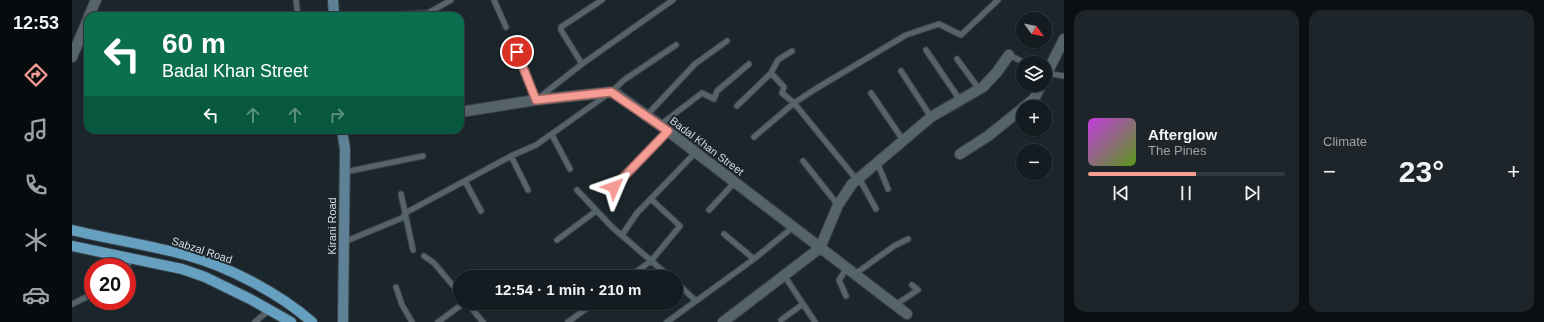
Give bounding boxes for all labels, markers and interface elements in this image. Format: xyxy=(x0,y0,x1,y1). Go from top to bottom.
north arrow xyxy=(1016,12,1052,48)
map controls xyxy=(1016,12,1052,180)
text: 12:53 xyxy=(13,13,59,33)
icon: left xyxy=(96,28,148,80)
text: 60 m xyxy=(162,28,226,59)
pin xyxy=(500,35,534,69)
icon: arrive xyxy=(506,41,528,63)
button: layers xyxy=(1016,56,1052,92)
icon: directions xyxy=(22,61,50,89)
text: Badal Khan Street xyxy=(162,61,308,81)
button: + xyxy=(1016,100,1052,136)
icon: left xyxy=(200,104,222,126)
icon: ahead xyxy=(242,104,264,126)
icon: ahead xyxy=(284,104,306,126)
icon: right xyxy=(326,104,348,126)
street label: Badal Khan Street xyxy=(668,114,746,178)
icon: music xyxy=(22,116,50,144)
text: Afterglow xyxy=(1148,126,1217,143)
text: Climate xyxy=(1323,134,1367,149)
text: The Pines xyxy=(1148,143,1207,158)
button: − xyxy=(1016,144,1052,180)
text: 23° xyxy=(1399,155,1444,188)
text: − xyxy=(1323,159,1336,184)
text: + xyxy=(1507,159,1520,184)
position arrow xyxy=(593,166,635,208)
icon: phone xyxy=(22,171,50,199)
icon: previous xyxy=(1110,182,1132,204)
icon: pause xyxy=(1175,182,1197,204)
icon: next xyxy=(1241,182,1263,204)
street label: Kirani Road xyxy=(326,197,338,255)
icon: climate xyxy=(22,226,50,254)
street label: Sabzal Road xyxy=(170,235,234,265)
speed limit sign: 20 xyxy=(84,258,136,310)
icon: car xyxy=(22,281,50,309)
text: 12:54 · 1 min · 210 m xyxy=(495,281,641,298)

